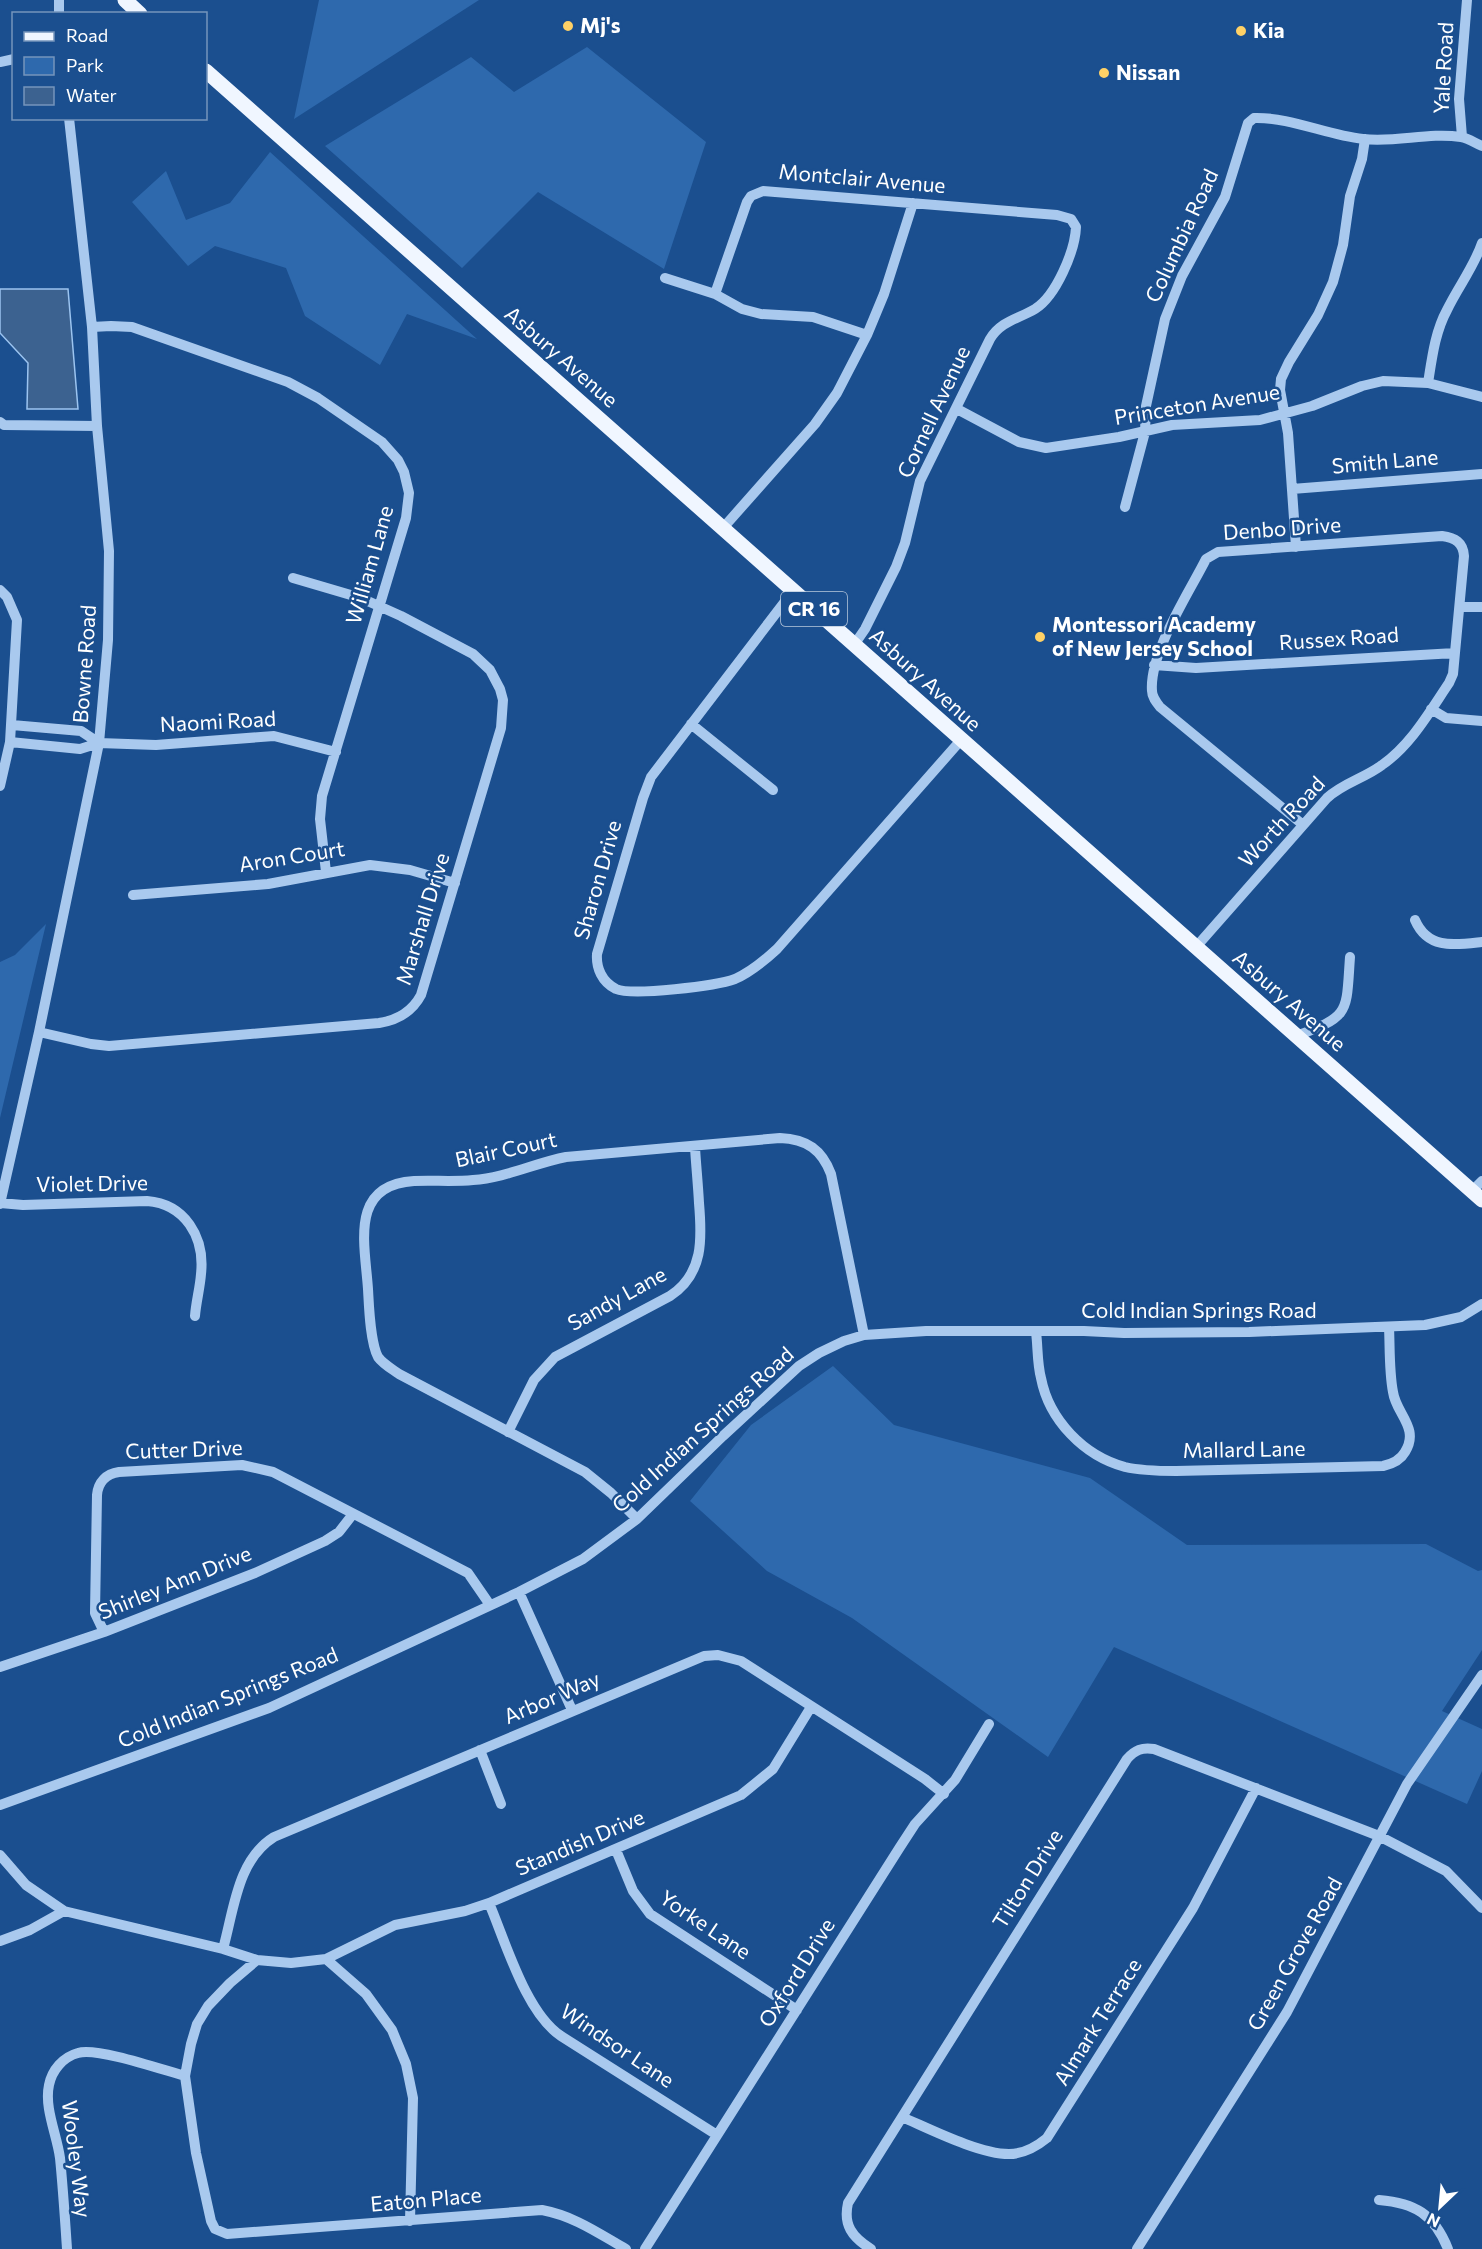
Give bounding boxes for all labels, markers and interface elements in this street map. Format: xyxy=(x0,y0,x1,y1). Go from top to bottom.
legend xyxy=(12,12,207,120)
place label: Mj's xyxy=(580,12,621,37)
place label: Kia xyxy=(1253,17,1285,42)
marker: Mj's xyxy=(561,19,575,33)
street label: Yale Road xyxy=(1428,21,1457,115)
text: Road xyxy=(66,24,108,46)
marker: Kia xyxy=(1234,24,1248,38)
text: Park xyxy=(66,54,104,76)
place label: Nissan xyxy=(1116,59,1180,84)
marker: Nissan xyxy=(1097,66,1111,80)
text: Water xyxy=(66,84,117,106)
street label: Montclair Avenue xyxy=(778,158,947,197)
street label: Columbia Road xyxy=(1139,165,1222,306)
street label: Asbury Avenue xyxy=(500,300,624,412)
street label: Cornell Avenue xyxy=(891,341,974,482)
street label: Princeton Avenue xyxy=(1112,378,1281,429)
street label: Smith Lane xyxy=(1331,443,1439,478)
street label: William Lane xyxy=(340,502,397,627)
street label: Denbo Drive xyxy=(1222,511,1342,544)
road number: CR 16 xyxy=(781,592,847,626)
street label: Bowne Road xyxy=(67,604,100,724)
place label: Montessori Academy of New Jersey School xyxy=(1052,611,1256,660)
street label: Russex Road xyxy=(1278,621,1400,654)
street label: Asbury Avenue xyxy=(865,622,987,736)
marker: Montessori Academy of New Jersey School xyxy=(1033,630,1047,644)
street label: Naomi Road xyxy=(159,705,277,736)
street label: Worth Road xyxy=(1233,771,1329,871)
street label: Sharon Drive xyxy=(568,817,625,942)
street label: Aron Court xyxy=(237,835,346,876)
street label: Marshall Drive xyxy=(390,849,454,988)
street label: Asbury Avenue xyxy=(1228,944,1352,1056)
street label: Blair Court xyxy=(453,1126,559,1172)
street label: Violet Drive xyxy=(36,1169,148,1196)
street label: Sandy Lane xyxy=(563,1260,670,1335)
street label: Cold Indian Springs Road xyxy=(1081,1297,1317,1322)
street label: Cold Indian Springs Road xyxy=(606,1341,798,1517)
street label: Cutter Drive xyxy=(125,1434,243,1463)
street label: Mallard Lane xyxy=(1182,1435,1306,1462)
street label: Shirley Ann Drive xyxy=(94,1540,254,1624)
street label: Cold Indian Springs Road xyxy=(114,1641,341,1752)
street label: Arbor Way xyxy=(499,1665,603,1728)
street label: Standish Drive xyxy=(511,1803,648,1880)
street label: Tilton Drive xyxy=(986,1824,1067,1932)
street label: Green Grove Road xyxy=(1241,1872,1346,2034)
street label: Yorke Lane xyxy=(655,1884,756,1963)
street label: Oxford Drive xyxy=(752,1913,839,2031)
street label: Almark Terrace xyxy=(1048,1953,1146,2089)
street label: Windsor Lane xyxy=(556,1998,679,2092)
street label: Wooley Way xyxy=(58,2099,97,2219)
north arrow xyxy=(1410,2177,1470,2237)
street label: Eaton Place xyxy=(369,2181,482,2216)
text: N xyxy=(1424,2210,1443,2232)

